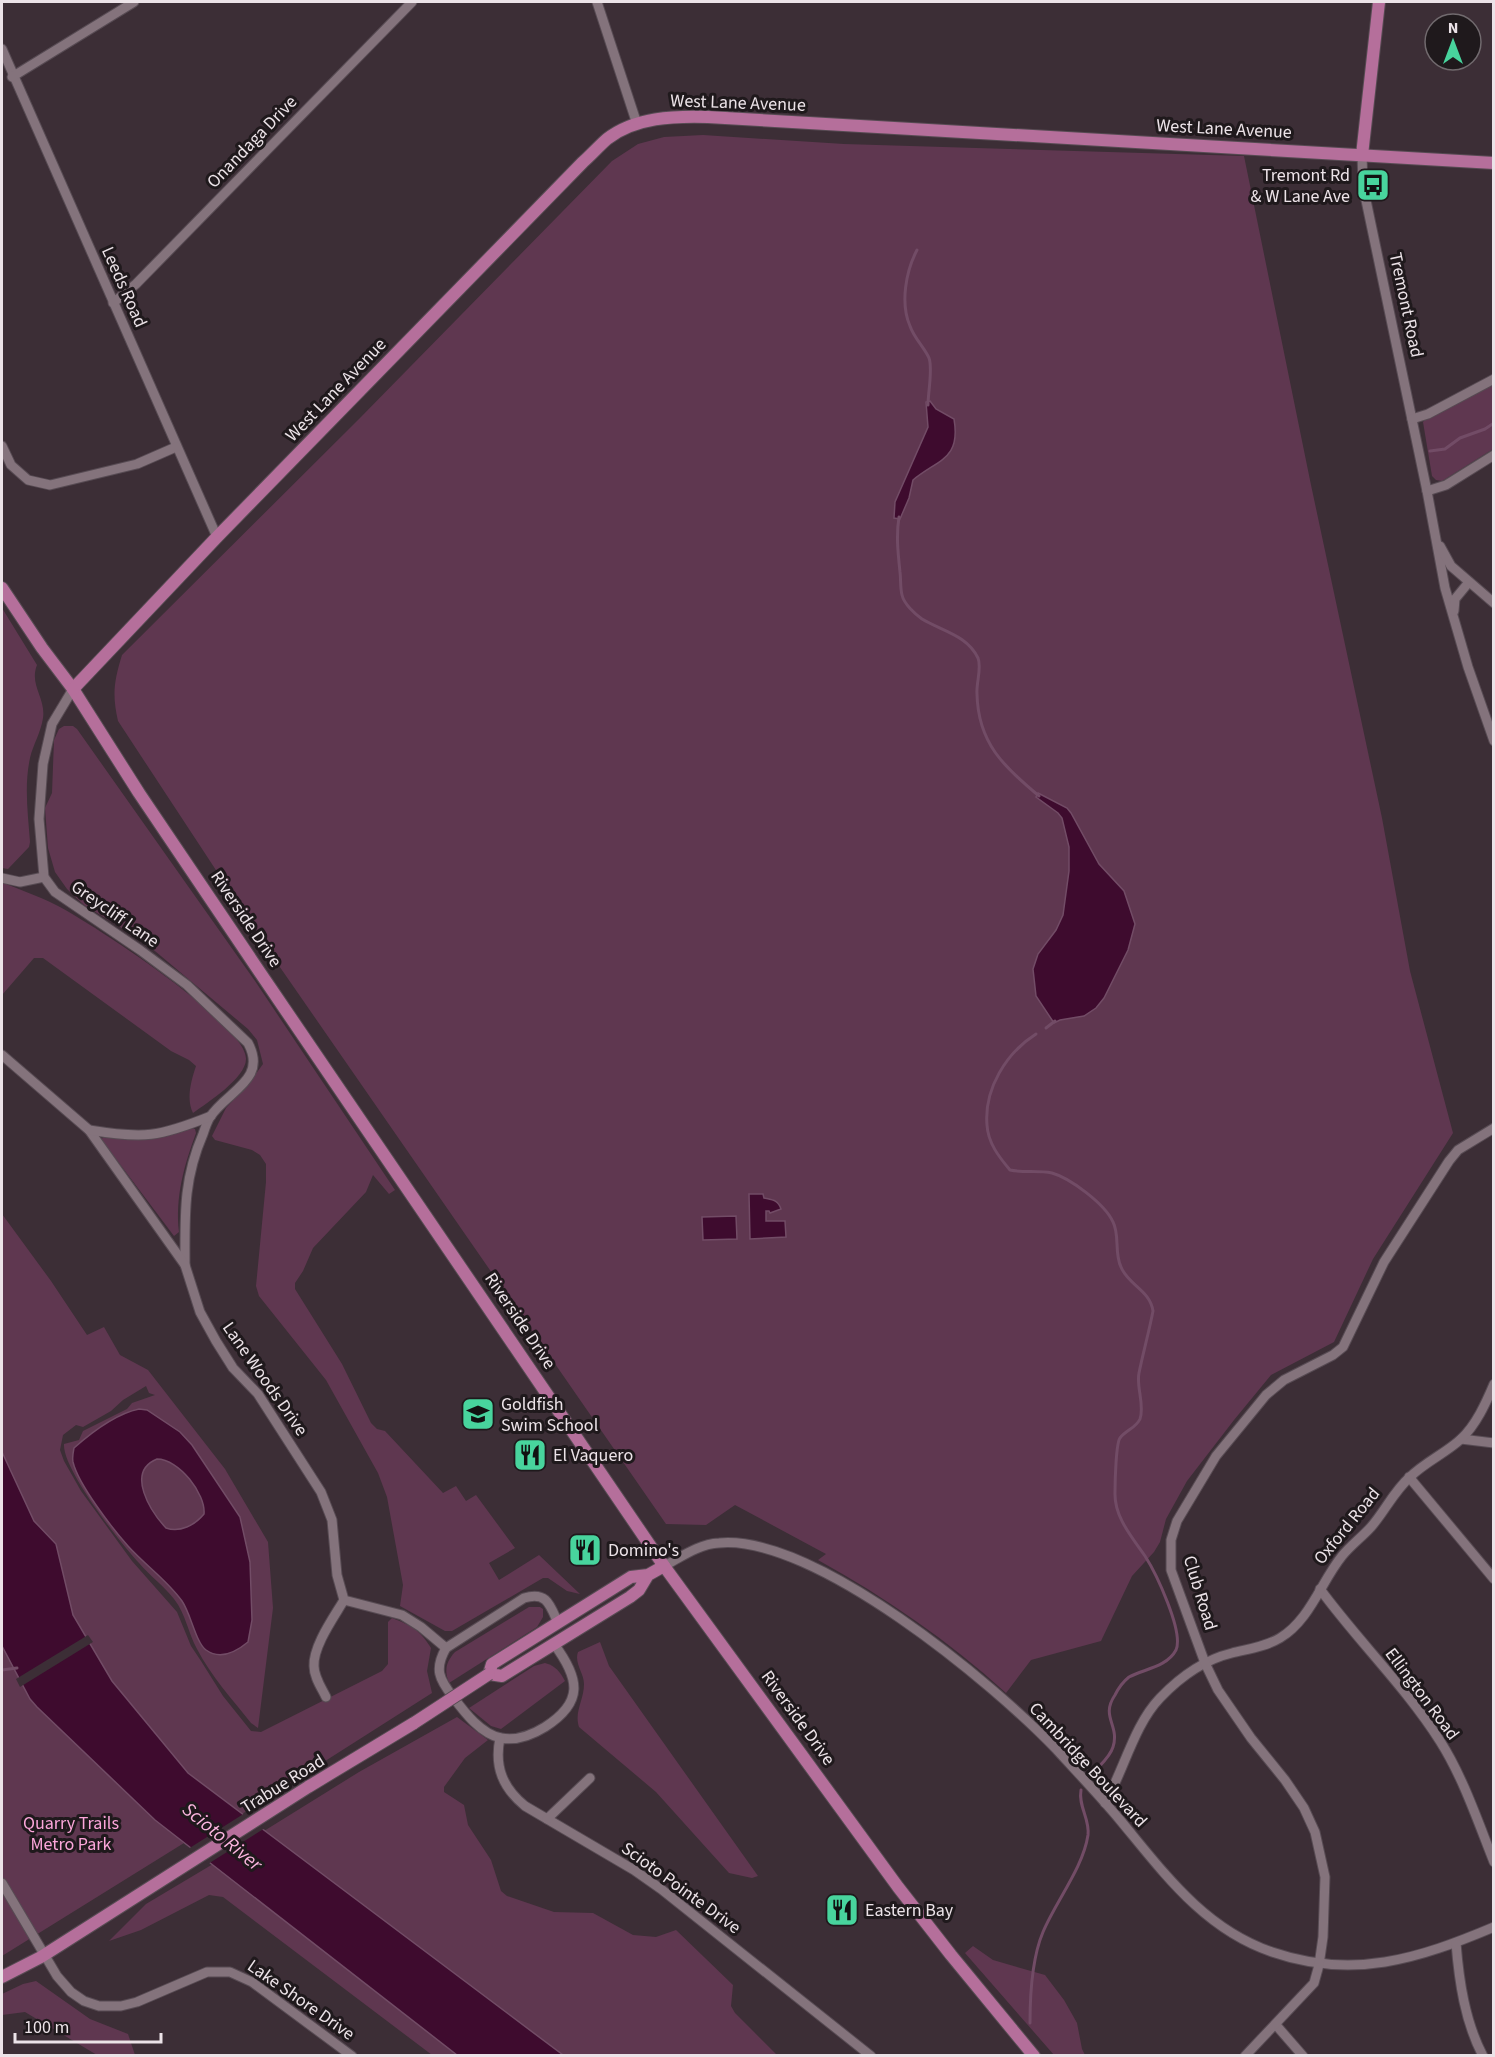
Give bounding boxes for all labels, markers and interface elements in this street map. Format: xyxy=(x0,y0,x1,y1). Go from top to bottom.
north arrow xyxy=(1423,12,1483,72)
text: N xyxy=(1448,17,1458,39)
street label: West Lane Avenue xyxy=(670,88,806,118)
street label: Onandaga Drive xyxy=(201,90,303,194)
street label: West Lane Avenue xyxy=(1156,113,1292,145)
place label: Tremont Rd & W Lane Ave xyxy=(1251,163,1350,209)
bus stop icon: Tremont Rd & W Lane Ave xyxy=(1355,167,1391,203)
street label: Leeds Road xyxy=(95,243,153,331)
street label: Tremont Road xyxy=(1383,250,1429,360)
street label: West Lane Avenue xyxy=(280,332,392,447)
street label: Riverside Drive xyxy=(204,866,288,972)
street label: Greycliff Lane xyxy=(66,874,164,954)
street label: Riverside Drive xyxy=(478,1268,562,1374)
street label: Lane Woods Drive xyxy=(216,1317,314,1441)
place label: Goldfish Swim School xyxy=(501,1392,598,1438)
school or university icon: Goldfish Swim School xyxy=(460,1396,496,1432)
restaurant icon: El Vaquero xyxy=(512,1437,548,1473)
place label: El Vaquero xyxy=(553,1443,633,1468)
street label: Oxford Road xyxy=(1308,1482,1386,1570)
restaurant icon: Domino's xyxy=(567,1532,603,1568)
place label: Domino's xyxy=(608,1538,679,1563)
street label: Club Road xyxy=(1177,1553,1223,1633)
street label: Ellington Road xyxy=(1379,1643,1465,1745)
street label: Riverside Drive xyxy=(755,1665,841,1771)
street label: Cambridge Boulevard xyxy=(1023,1697,1153,1833)
street label: Trabue Road xyxy=(236,1748,330,1820)
water label: Scioto River xyxy=(176,1796,269,1879)
park label: Quarry Trails Metro Park xyxy=(23,1811,119,1857)
street label: Scioto Pointe Drive xyxy=(616,1836,746,1940)
restaurant icon: Eastern Bay xyxy=(824,1892,860,1928)
place label: Eastern Bay xyxy=(865,1898,954,1923)
street label: Lake Shore Drive xyxy=(242,1954,360,2046)
scale bar xyxy=(15,2006,160,2044)
text: 100 m xyxy=(24,2015,69,2040)

